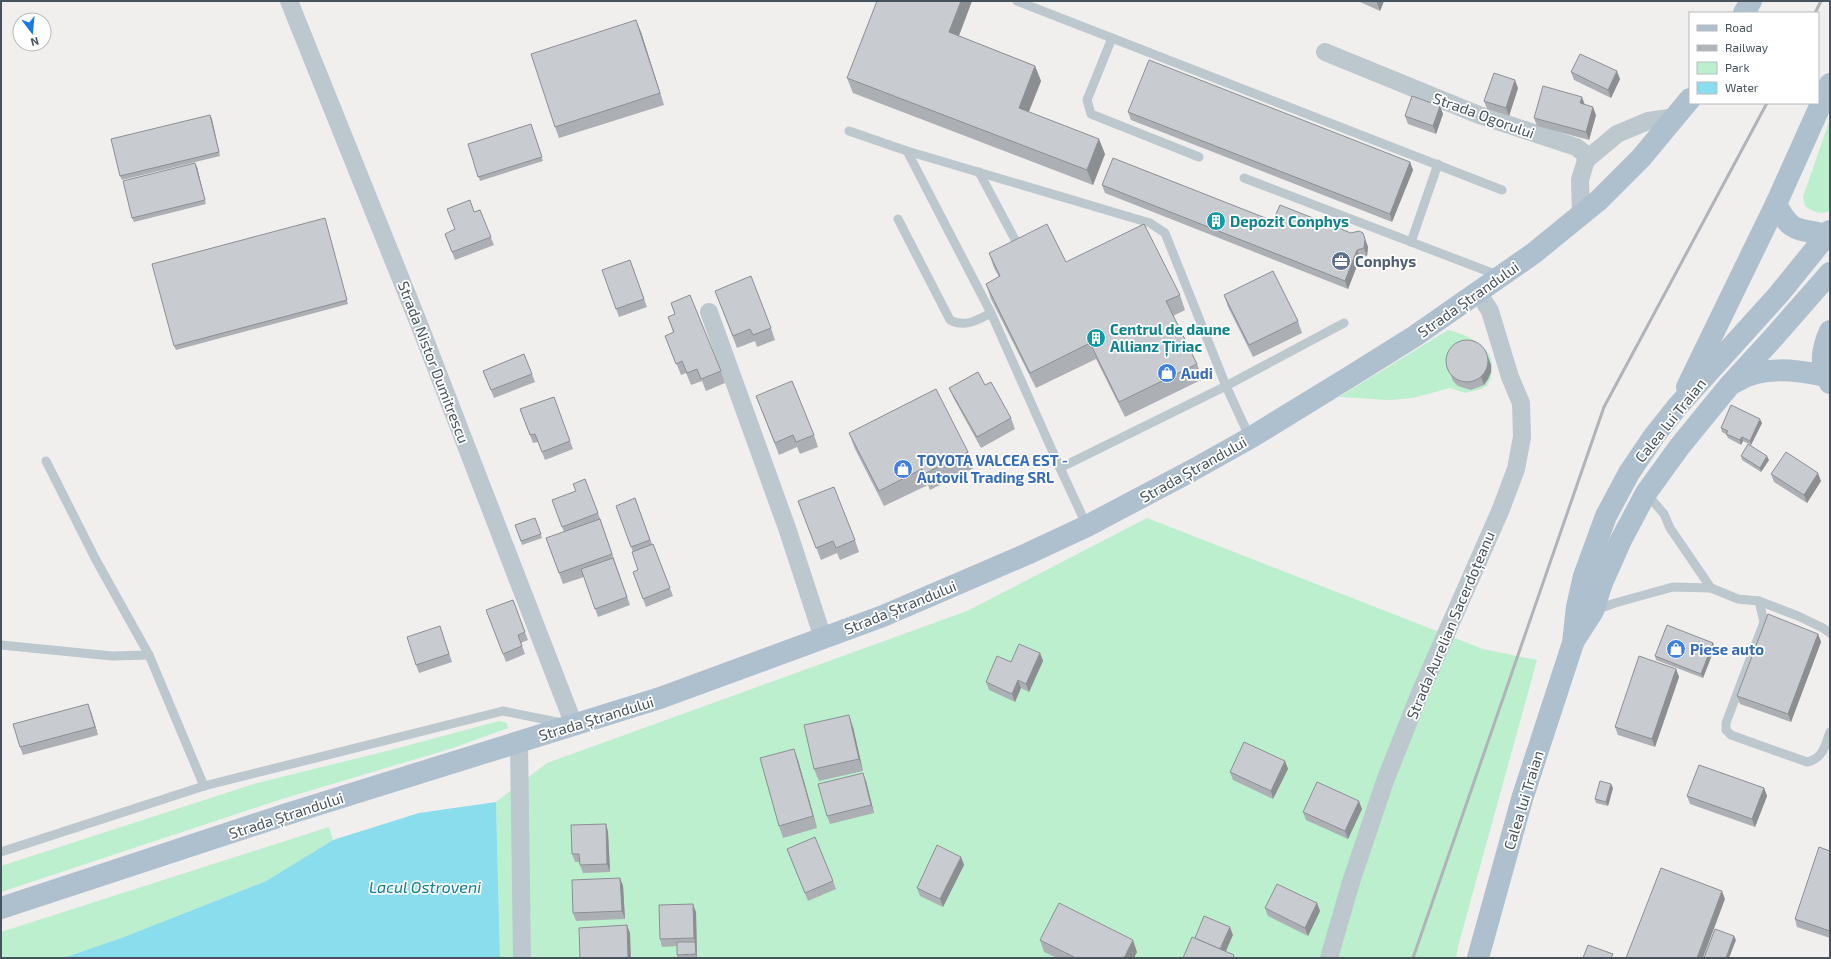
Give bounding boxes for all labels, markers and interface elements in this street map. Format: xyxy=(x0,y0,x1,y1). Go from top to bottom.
north arrow xyxy=(12,12,52,52)
legend xyxy=(1689,12,1819,104)
text: Road xyxy=(1725,20,1753,34)
text: N xyxy=(29,35,41,49)
text: Railway xyxy=(1725,40,1769,54)
text: Park xyxy=(1725,60,1750,74)
text: Water xyxy=(1725,80,1759,94)
street label: Strada Ogorului xyxy=(1431,88,1537,142)
building icon: Depozit Conphys xyxy=(1205,210,1227,232)
place label: Depozit Conphys xyxy=(1230,212,1349,231)
office icon: Conphys xyxy=(1330,250,1352,272)
place label: Conphys xyxy=(1355,252,1416,271)
street label: Strada Ștrandului xyxy=(1414,257,1523,342)
street label: Strada Nistor Dumitrescu xyxy=(395,278,473,446)
place label: Centrul de daune Allianz Țiriac xyxy=(1110,320,1230,357)
building icon: Centrul de daune Allianz Țiriac xyxy=(1085,327,1107,349)
shop icon: Audi xyxy=(1156,362,1178,384)
place label: Audi xyxy=(1181,364,1213,382)
street label: Calea lui Traian xyxy=(1631,374,1709,466)
street label: Strada Ștrandului xyxy=(1136,432,1251,508)
place label: TOYOTA VALCEA EST - Autovil Trading SRL xyxy=(917,451,1068,486)
shop icon: TOYOTA VALCEA EST - Autovil Trading SRL xyxy=(892,458,914,480)
street label: Strada Aurelian Sacerdoțeanu xyxy=(1402,528,1500,722)
street label: Strada Ștrandului xyxy=(841,576,959,640)
shop icon: Piese auto xyxy=(1665,638,1687,660)
place label: Piese auto xyxy=(1690,640,1764,658)
street label: Strada Ștrandului xyxy=(536,692,656,746)
street label: Calea lui Traian xyxy=(1499,748,1547,852)
street label: Strada Ștrandului xyxy=(226,788,346,844)
water label: Lacul Ostroveni xyxy=(369,877,481,896)

